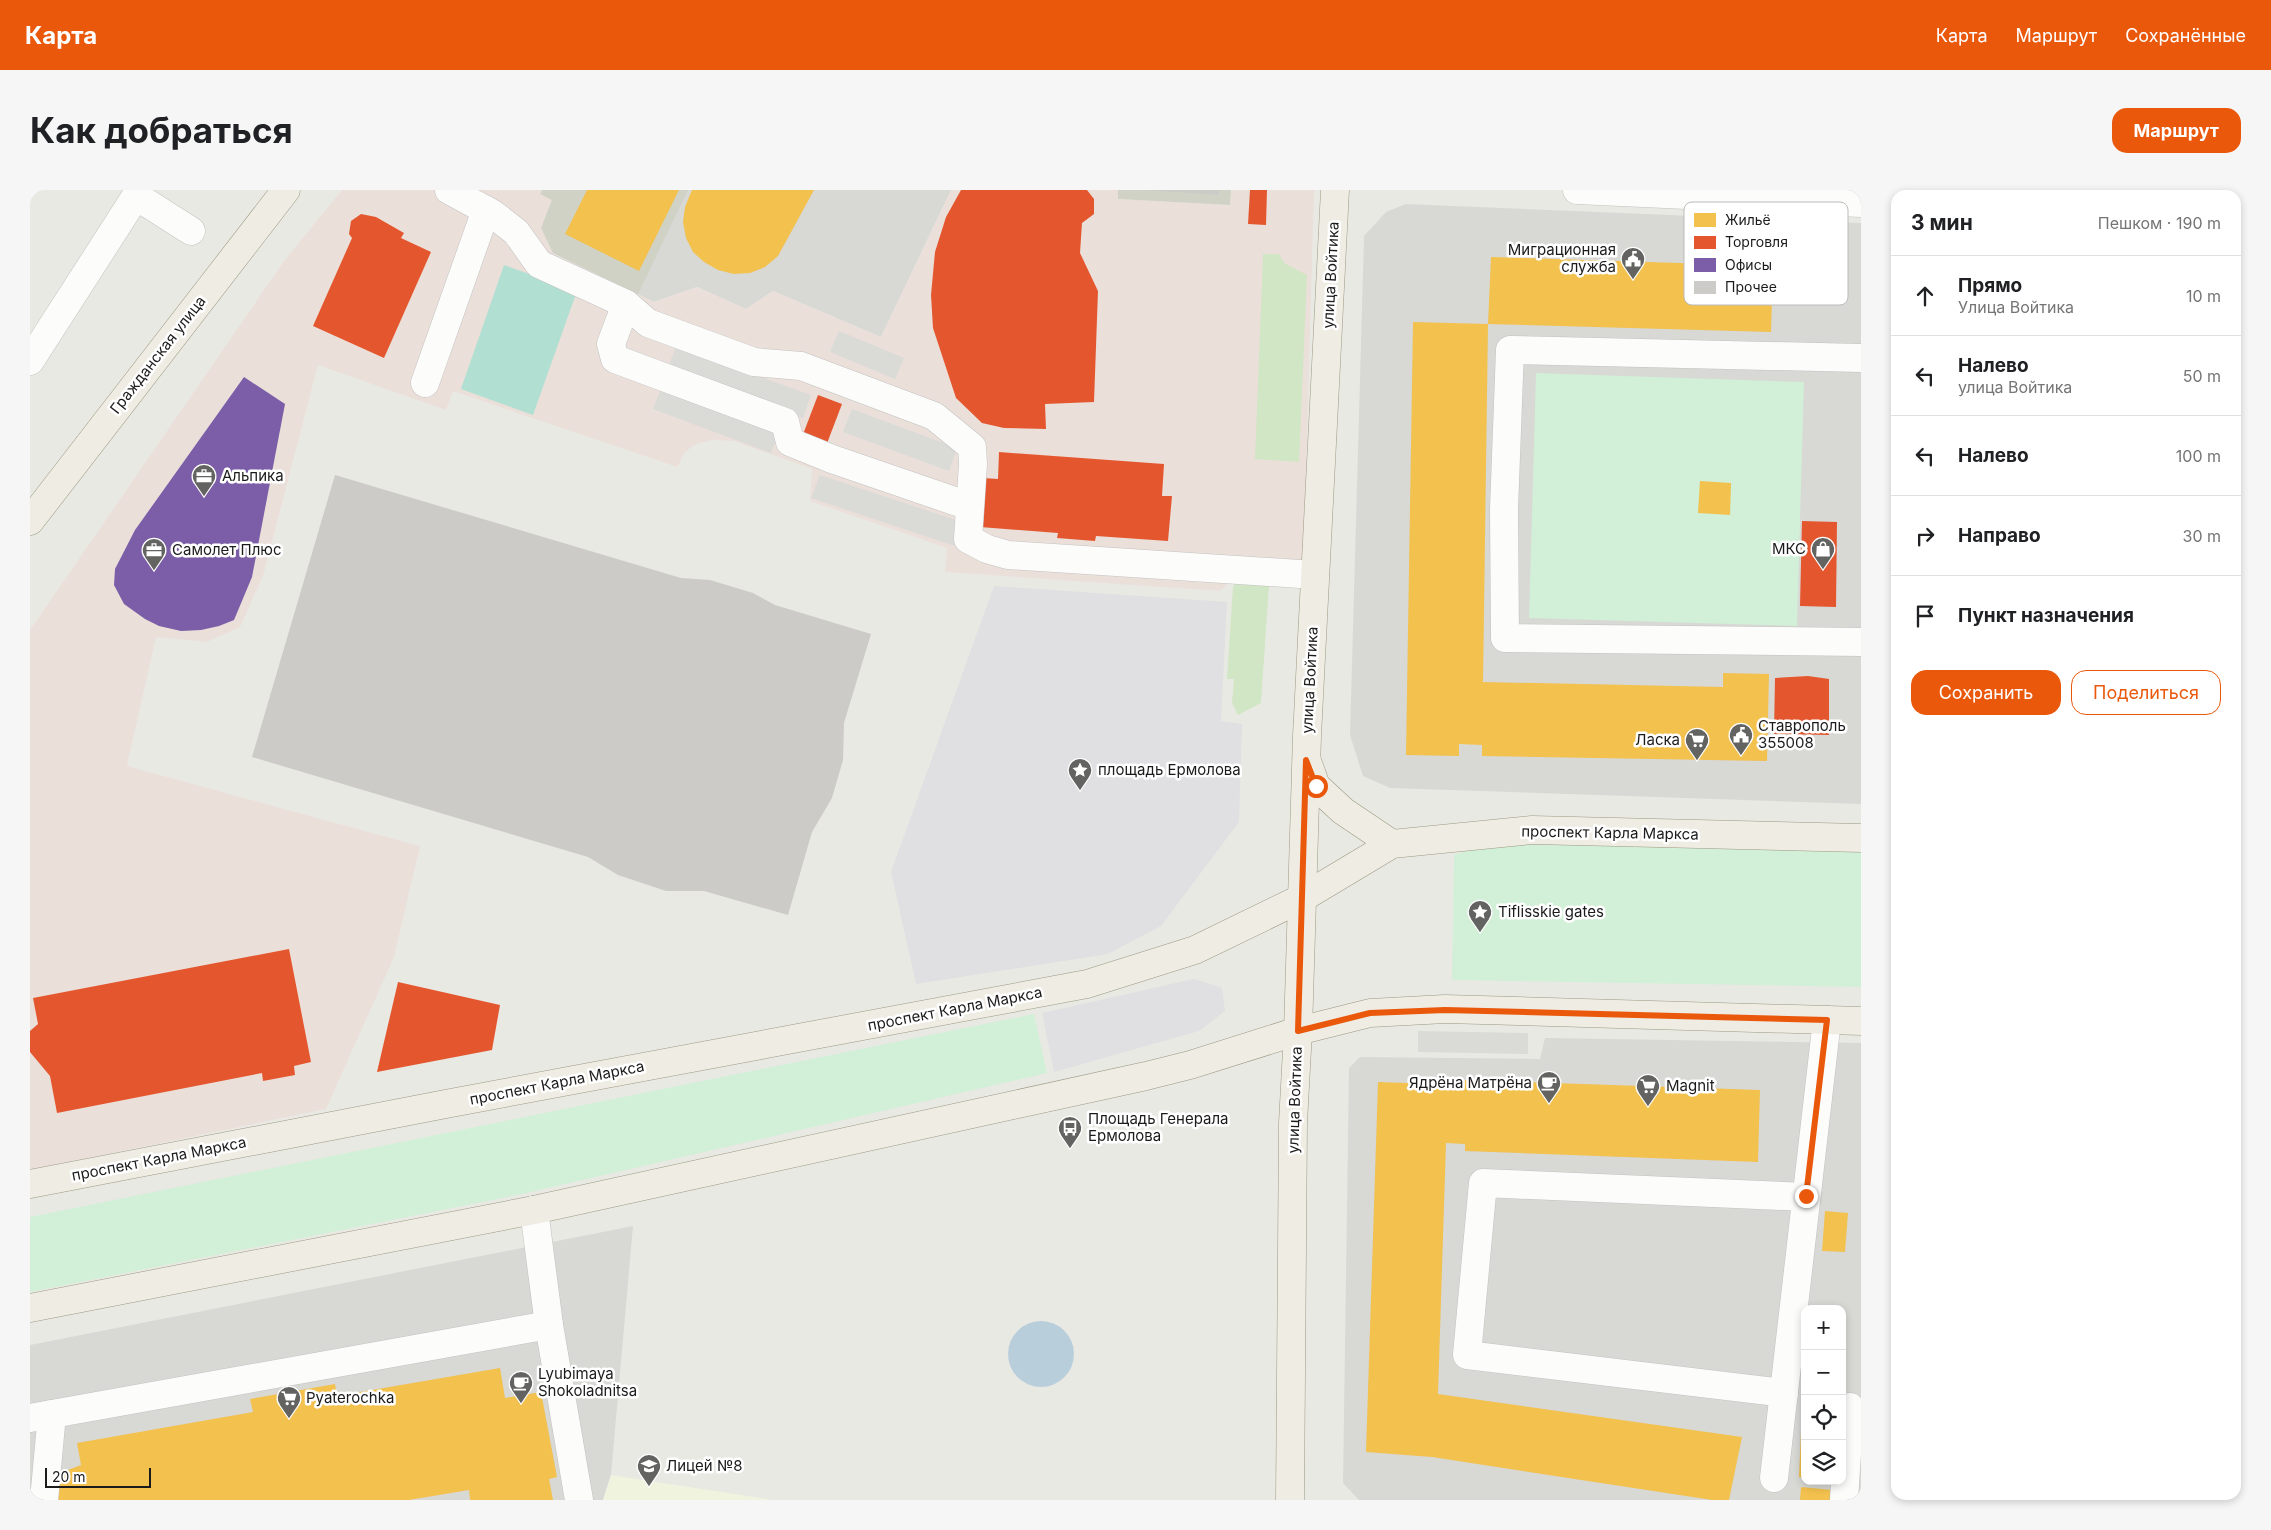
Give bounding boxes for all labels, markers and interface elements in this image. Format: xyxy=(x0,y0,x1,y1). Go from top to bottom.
text: Карта xyxy=(25,21,97,50)
text: Карта xyxy=(1936,25,1988,46)
text: Маршрут xyxy=(2016,25,2097,46)
text: Сохранённые xyxy=(2125,25,2246,46)
button: Маршрут xyxy=(2112,108,2241,153)
text: Как добраться xyxy=(30,109,293,151)
legend xyxy=(1684,202,1848,305)
text: 3 мин xyxy=(1911,210,1973,235)
text: Жильё xyxy=(1725,211,1771,228)
text: Пешком · 190 m xyxy=(2098,213,2221,233)
street label: улица Войтика xyxy=(1318,221,1343,329)
text: Торговля xyxy=(1725,233,1788,250)
place label: Миграционная служба xyxy=(1508,240,1616,276)
public building icon: Миграционная служба xyxy=(1620,246,1646,280)
text: Офисы xyxy=(1725,256,1772,273)
text: Прямо xyxy=(1958,274,2022,297)
text: Прочее xyxy=(1725,278,1777,295)
icon: ahead xyxy=(1911,282,1939,310)
text: 10 m xyxy=(2186,286,2221,306)
street label: Гражданская улица xyxy=(106,292,210,418)
text: Улица Войтика xyxy=(1958,297,2074,317)
text: Налево xyxy=(1958,354,2029,377)
icon: left xyxy=(1911,362,1939,390)
text: 50 m xyxy=(2183,366,2221,386)
text: улица Войтика xyxy=(1958,377,2072,397)
icon: left xyxy=(1911,442,1939,470)
text: Налево xyxy=(1958,444,2029,467)
text: 100 m xyxy=(2176,446,2221,466)
office icon: Альпика xyxy=(191,463,217,497)
place label: Альпика xyxy=(222,466,284,485)
icon: right xyxy=(1911,522,1939,550)
text: Направо xyxy=(1958,524,2041,547)
text: 30 m xyxy=(2183,526,2221,546)
shop icon: МКС xyxy=(1810,536,1836,570)
office icon: Самолет Плюс xyxy=(141,537,167,571)
place label: МКС xyxy=(1772,539,1806,558)
place label: Самолет Плюс xyxy=(172,540,282,559)
icon: arrive xyxy=(1911,602,1939,630)
text: Пункт назначения xyxy=(1958,604,2134,627)
street label: улица Войтика xyxy=(1297,626,1322,734)
button: Сохранить xyxy=(1911,670,2061,715)
button: Поделиться xyxy=(2071,670,2221,715)
place label: Ставрополь 355008 xyxy=(1758,716,1846,752)
public building icon: Ставрополь 355008 xyxy=(1728,722,1754,756)
supermarket icon: Ласка xyxy=(1684,727,1710,761)
place label: Ласка xyxy=(1635,730,1680,749)
place icon: площадь Ермолова xyxy=(1067,757,1093,791)
place label: площадь Ермолова xyxy=(1098,760,1241,779)
route start xyxy=(1305,775,1328,798)
street label: проспект Карла Маркса xyxy=(1521,821,1699,844)
place icon: Tiflisskie gates xyxy=(1467,899,1493,933)
place label: Tiflisskie gates xyxy=(1498,902,1604,921)
street label: проспект Карла Маркса xyxy=(866,982,1044,1035)
street label: улица Войтика xyxy=(1283,1046,1306,1154)
street label: проспект Карла Маркса xyxy=(468,1056,646,1109)
cafe icon: Ядрёна Матрёна xyxy=(1536,1070,1562,1104)
place label: Ядрёна Матрёна xyxy=(1409,1073,1532,1092)
supermarket icon: Magnit xyxy=(1635,1073,1661,1107)
place label: Magnit xyxy=(1666,1076,1715,1095)
place label: Площадь Генерала Ермолова xyxy=(1088,1109,1229,1145)
bus stop icon: Площадь Генерала Ермолова xyxy=(1057,1115,1083,1149)
street label: проспект Карла Маркса xyxy=(70,1132,248,1185)
route end xyxy=(1795,1185,1818,1208)
map controls xyxy=(1801,1305,1846,1485)
button: + xyxy=(1801,1305,1846,1350)
button: − xyxy=(1801,1350,1846,1395)
place label: Lyubimaya Shokoladnitsa xyxy=(538,1364,637,1400)
cafe icon: Lyubimaya Shokoladnitsa xyxy=(508,1370,534,1404)
supermarket icon: Pyaterochka xyxy=(276,1385,302,1419)
place label: Pyaterochka xyxy=(306,1388,394,1407)
button: locate xyxy=(1801,1395,1846,1440)
button: layers xyxy=(1801,1440,1846,1485)
school or university icon: Лицей №8 xyxy=(636,1453,662,1487)
place label: Лицей №8 xyxy=(666,1456,743,1475)
scale bar xyxy=(45,1465,151,1488)
text: 20 m xyxy=(52,1468,86,1485)

